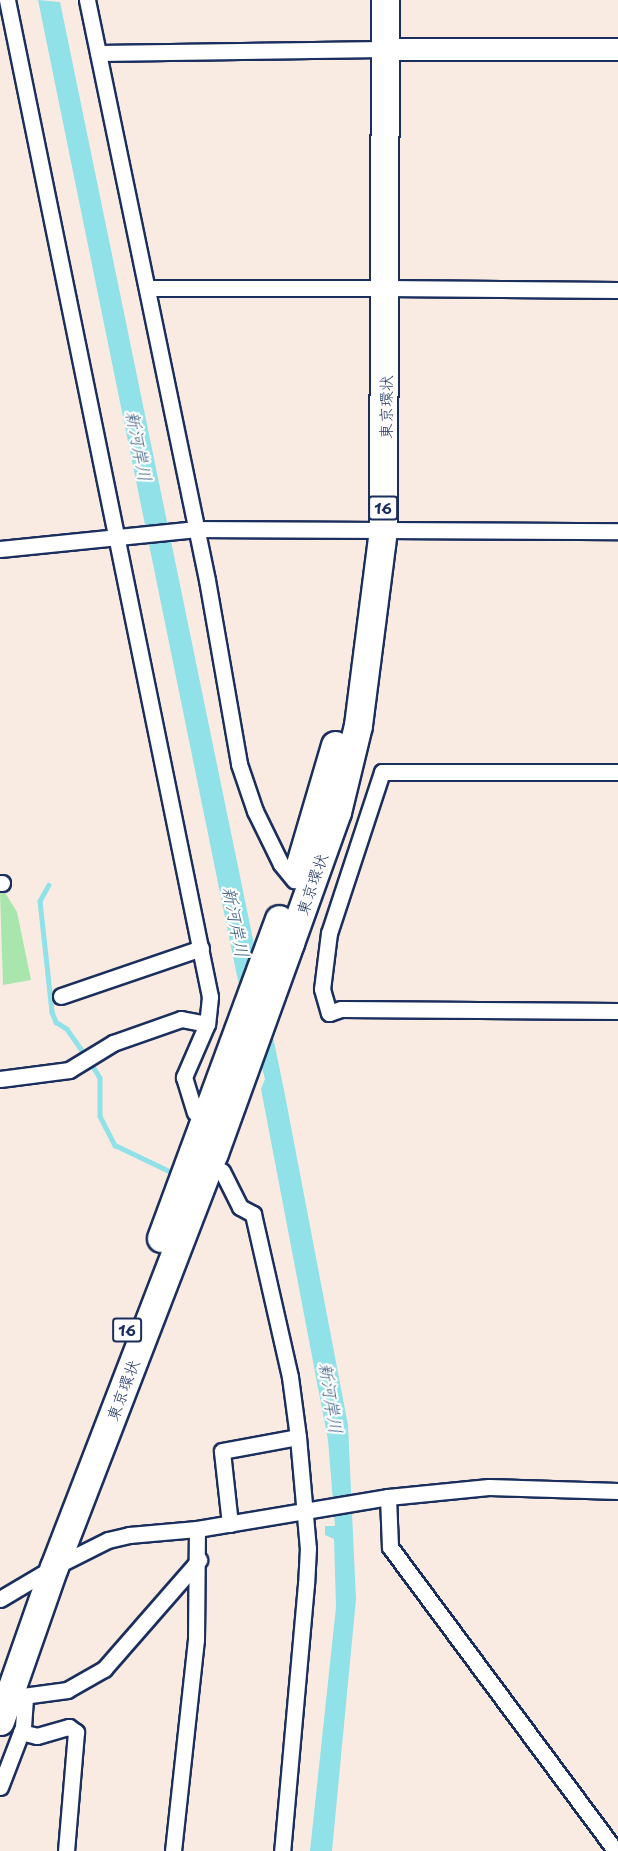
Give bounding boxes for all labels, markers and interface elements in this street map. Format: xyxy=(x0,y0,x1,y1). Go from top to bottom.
street label: 東京環状 xyxy=(375,375,395,439)
water label: 新河岸川 xyxy=(122,409,156,483)
road number: 16 xyxy=(368,496,398,520)
street label: 東京環状 xyxy=(292,851,330,917)
water label: 新河岸川 xyxy=(219,885,253,959)
road number: 16 xyxy=(112,1318,142,1342)
street label: 東京環状 xyxy=(102,1357,142,1423)
water label: 新河岸川 xyxy=(315,1361,347,1435)

